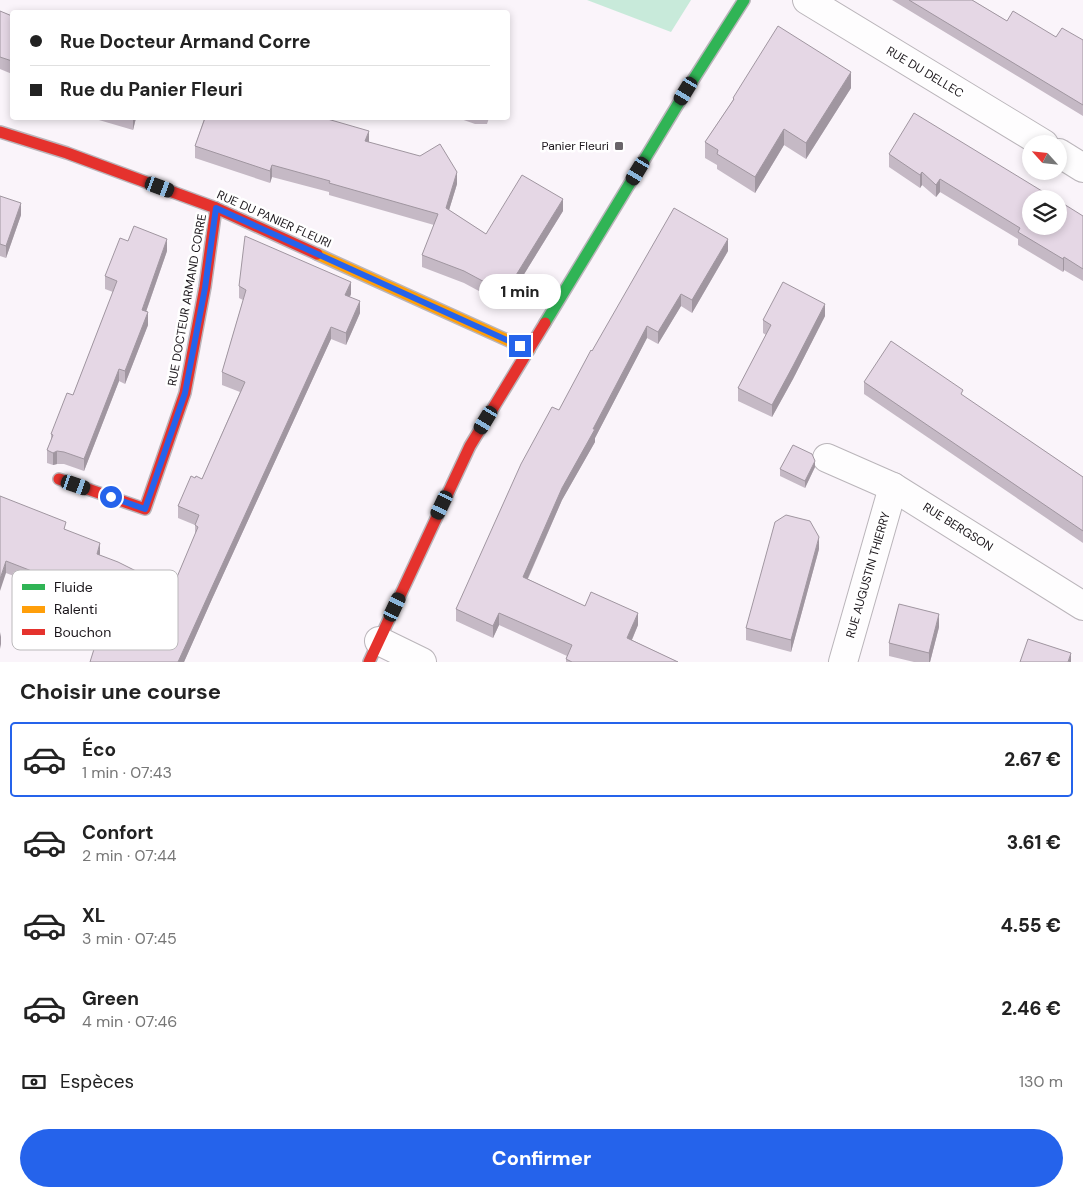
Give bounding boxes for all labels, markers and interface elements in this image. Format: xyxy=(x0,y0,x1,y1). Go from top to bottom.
text: Rue Docteur Armand Corre xyxy=(60,29,311,54)
street label: RUE DU DELLEC xyxy=(883,43,967,102)
car xyxy=(671,74,700,108)
text: Rue du Panier Fleuri xyxy=(60,77,243,102)
north arrow xyxy=(1022,135,1068,180)
map controls xyxy=(1022,135,1067,235)
place label: Panier Fleuri xyxy=(541,138,609,154)
marker: Panier Fleuri xyxy=(613,140,625,152)
car xyxy=(623,154,652,188)
car xyxy=(143,175,176,199)
street label: RUE DU PANIER FLEURI xyxy=(214,187,334,251)
button: layers xyxy=(1022,190,1067,235)
street label: RUE DOCTEUR ARMAND CORRE xyxy=(164,213,210,387)
callout: 1 min xyxy=(479,274,561,308)
text: 1 min xyxy=(500,281,540,302)
route end xyxy=(509,335,531,357)
car xyxy=(471,403,500,437)
car xyxy=(59,473,92,497)
route start xyxy=(100,486,122,508)
car xyxy=(428,488,455,522)
street label: RUE BERGSON xyxy=(920,499,996,555)
street label: RUE AUGUSTIN THIERRY xyxy=(842,510,894,640)
legend xyxy=(12,570,178,650)
text: Fluide xyxy=(54,578,93,596)
car xyxy=(381,590,408,624)
text: Ralenti xyxy=(54,600,98,618)
text: Bouchon xyxy=(54,623,111,641)
text: Choisir une course xyxy=(20,677,221,706)
icon: car xyxy=(22,737,67,782)
text: Éco xyxy=(82,737,116,762)
text: 2.67 € xyxy=(1004,747,1061,772)
text: 1 min · 07:43 xyxy=(82,762,172,783)
icon: car xyxy=(22,820,67,865)
text: Confort xyxy=(82,820,154,845)
text: 3.61 € xyxy=(1007,830,1061,855)
text: 2 min · 07:44 xyxy=(82,845,176,866)
icon: car xyxy=(22,903,67,948)
text: XL xyxy=(82,903,105,928)
text: 4.55 € xyxy=(1001,913,1061,938)
text: 3 min · 07:45 xyxy=(82,928,177,949)
icon: car xyxy=(22,986,67,1031)
text: Green xyxy=(82,986,139,1011)
text: 2.46 € xyxy=(1001,996,1061,1021)
text: 4 min · 07:46 xyxy=(82,1011,177,1032)
icon: cash xyxy=(20,1068,48,1096)
text: Espèces xyxy=(60,1069,134,1094)
text: 130 m xyxy=(1019,1071,1063,1092)
button: Confirmer xyxy=(20,1129,1063,1187)

